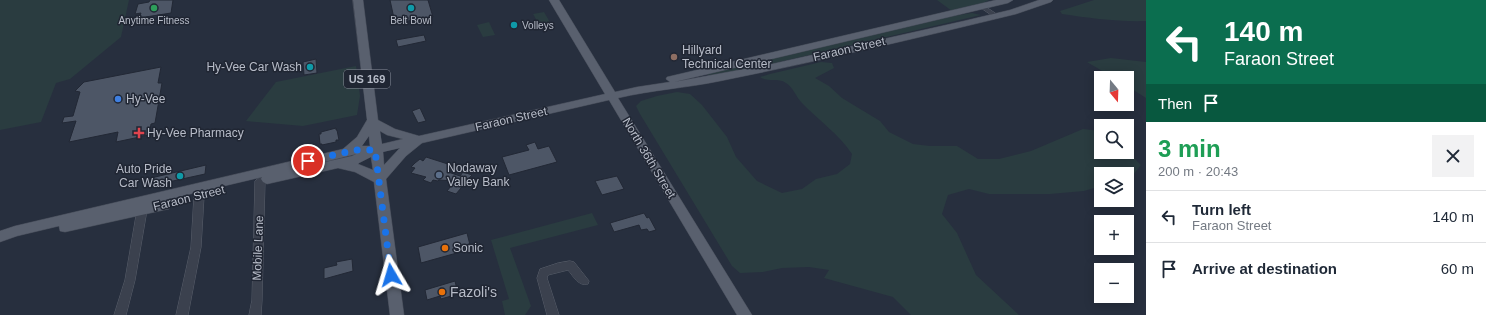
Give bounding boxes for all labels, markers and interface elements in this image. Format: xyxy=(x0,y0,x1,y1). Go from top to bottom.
marker: Anytime Fitness xyxy=(149,3,159,13)
marker: Belt Bowl xyxy=(406,3,416,13)
place label: Anytime Fitness xyxy=(118,15,190,26)
place label: Belt Bowl xyxy=(390,15,432,26)
icon: left xyxy=(1158,16,1210,68)
text: 140 m xyxy=(1224,16,1303,47)
marker: Volleys xyxy=(509,20,519,30)
place label: Volleys xyxy=(522,20,554,31)
street label: Faraon Street xyxy=(812,34,887,64)
place label: Hillyard Technical Center xyxy=(682,43,771,71)
text: Faraon Street xyxy=(1224,49,1334,69)
marker: Hillyard Technical Center xyxy=(669,52,679,62)
place label: Hy-Vee Car Wash xyxy=(206,60,302,74)
marker: Hy-Vee Car Wash xyxy=(305,62,315,72)
road number: US 169 xyxy=(344,70,390,88)
north arrow xyxy=(1094,71,1134,111)
map controls xyxy=(1094,71,1134,303)
place label: Hy-Vee xyxy=(126,92,166,106)
icon: arrive xyxy=(1200,92,1222,114)
marker: Hy-Vee xyxy=(113,94,123,104)
text: Then xyxy=(1158,95,1192,112)
street label: Faraon Street xyxy=(474,104,549,134)
street label: North 36th Street xyxy=(619,115,679,201)
button: search xyxy=(1094,119,1134,159)
place label: Hy-Vee Pharmacy xyxy=(147,126,244,140)
marker: Hy-Vee Pharmacy xyxy=(134,128,144,138)
text: 3 min xyxy=(1158,135,1221,162)
button: close xyxy=(1432,135,1474,177)
pin xyxy=(291,144,325,178)
icon: arrive xyxy=(297,150,319,172)
place label: Nodaway Valley Bank xyxy=(447,161,510,189)
place label: Auto Pride Car Wash xyxy=(116,162,172,190)
text: 200 m · 20:43 xyxy=(1158,164,1238,179)
button: layers xyxy=(1094,167,1134,207)
marker: Nodaway Valley Bank xyxy=(434,170,444,180)
marker: Auto Pride Car Wash xyxy=(175,171,185,181)
street label: Faraon Street xyxy=(152,182,227,214)
text: Turn left xyxy=(1192,201,1251,218)
icon: left xyxy=(1158,206,1180,228)
text: 140 m xyxy=(1432,208,1474,225)
street label: Mobile Lane xyxy=(250,215,266,281)
button: + xyxy=(1094,215,1134,255)
text: Faraon Street xyxy=(1192,218,1272,233)
place label: Sonic xyxy=(453,241,483,255)
marker: Sonic xyxy=(440,243,450,253)
position arrow xyxy=(370,254,412,296)
icon: arrive xyxy=(1158,258,1180,280)
text: Arrive at destination xyxy=(1192,260,1337,277)
text: 60 m xyxy=(1441,260,1474,277)
button: − xyxy=(1094,263,1134,303)
place label: Fazoli's xyxy=(450,284,497,300)
marker: Fazoli's xyxy=(437,287,447,297)

